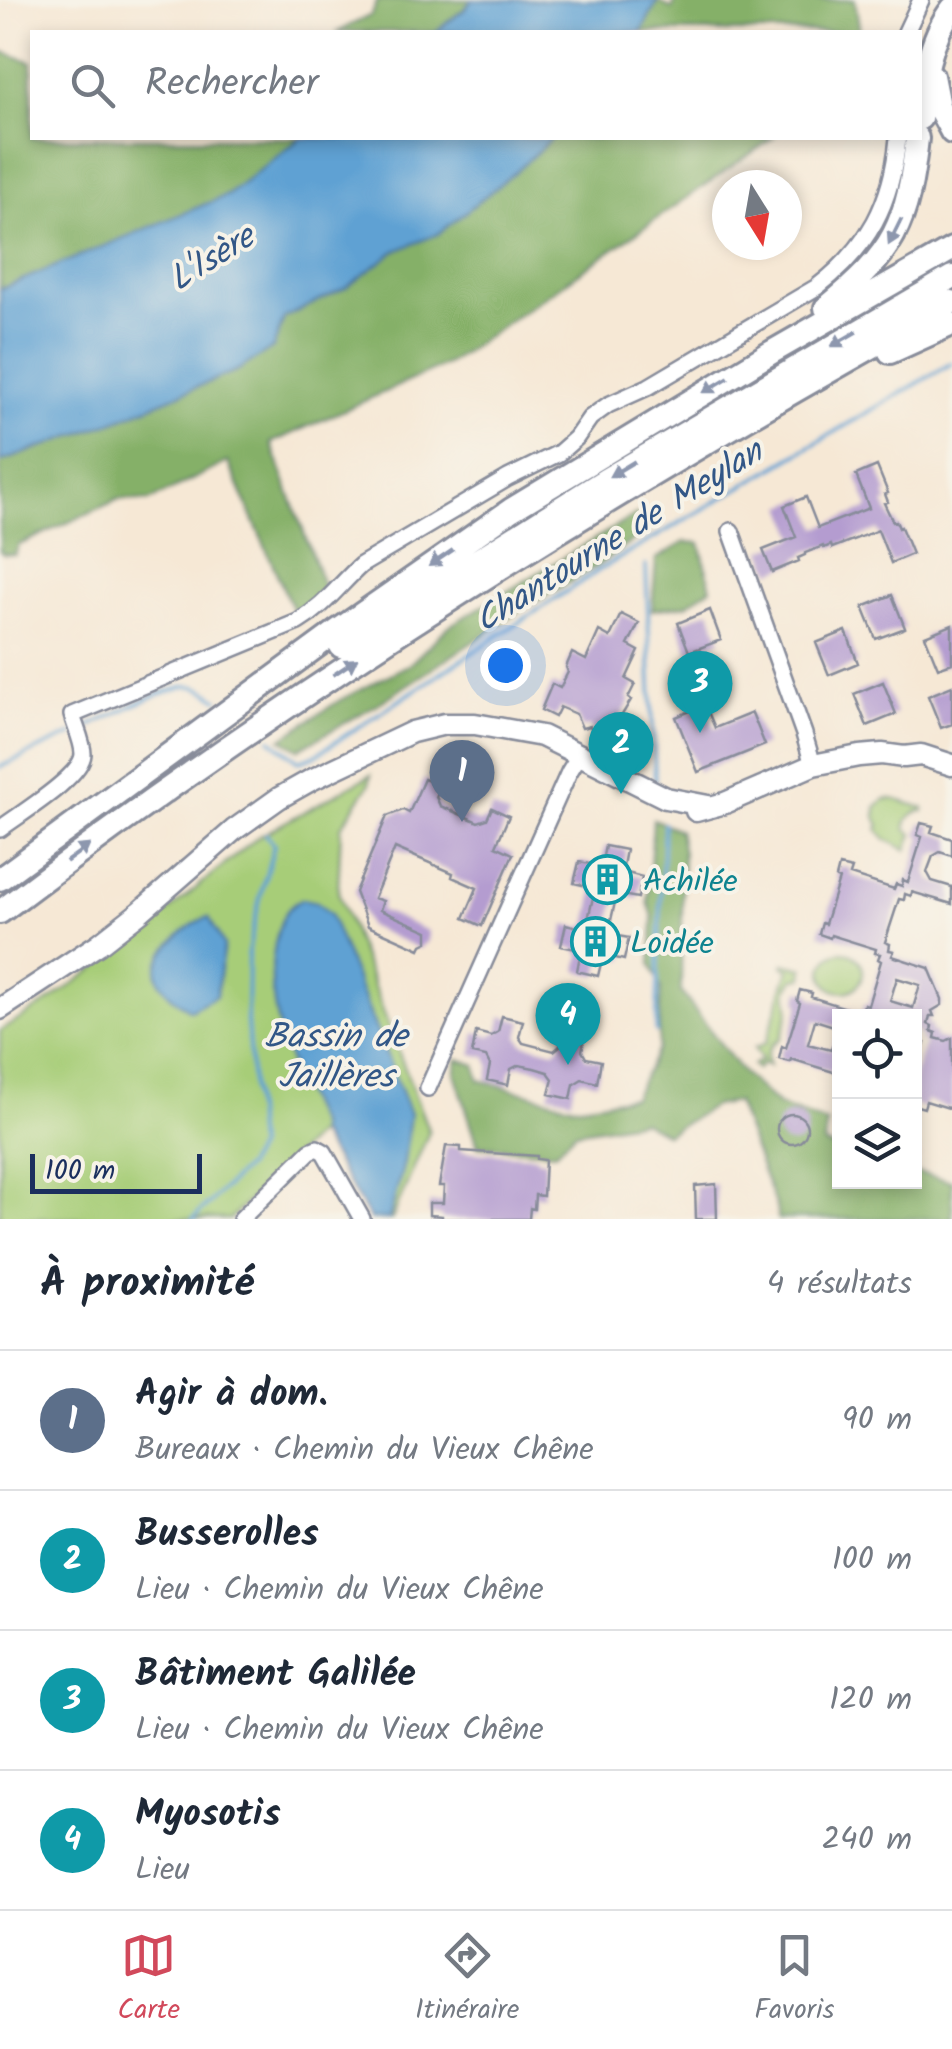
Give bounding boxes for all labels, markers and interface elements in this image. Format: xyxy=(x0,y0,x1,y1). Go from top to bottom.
search box xyxy=(30,30,922,140)
text: Rechercher xyxy=(145,55,318,115)
icon: search xyxy=(65,58,120,113)
north arrow xyxy=(712,170,802,260)
water label: L'Isère xyxy=(158,210,269,308)
one-way arrow xyxy=(886,217,903,246)
one-way arrow xyxy=(830,329,858,347)
one-way arrow xyxy=(702,376,730,393)
water label: Chantourne de Meylan xyxy=(464,425,777,649)
one-way arrow xyxy=(608,460,636,477)
one-way arrow xyxy=(427,548,454,566)
your location xyxy=(480,640,531,691)
pin: 3 xyxy=(668,650,732,733)
one-way arrow xyxy=(331,658,358,677)
pin: 2 xyxy=(588,712,654,794)
pin: 1 xyxy=(430,740,494,822)
one-way arrow xyxy=(65,844,91,863)
building icon: Achilée xyxy=(582,854,634,906)
place label: Achilée xyxy=(643,857,738,908)
building icon: Loidée xyxy=(569,916,621,968)
place label: Loidée xyxy=(630,919,714,970)
pin: 4 xyxy=(536,982,600,1065)
map controls xyxy=(832,1009,922,1189)
button: locate xyxy=(832,1009,922,1099)
water label: Bassin de Jaillères xyxy=(265,1010,411,1106)
button: layers xyxy=(832,1099,922,1189)
scale bar xyxy=(30,1149,202,1194)
text: 100 m xyxy=(45,1149,115,1194)
text: À proximité xyxy=(40,1251,254,1318)
text: 4 résultats xyxy=(767,1259,912,1310)
text: Agir à dom. xyxy=(135,1365,328,1425)
text: 1 xyxy=(68,1395,77,1446)
text: 90 m xyxy=(842,1395,912,1446)
text: Bureaux · Chemin du Vieux Chêne xyxy=(135,1425,594,1476)
text: Busserolles xyxy=(135,1505,319,1565)
text: 2 xyxy=(63,1535,82,1586)
text: 100 m xyxy=(832,1535,912,1586)
text: Lieu · Chemin du Vieux Chêne xyxy=(135,1565,544,1616)
text: Bâtiment Galilée xyxy=(135,1645,416,1705)
text: 3 xyxy=(64,1675,81,1726)
text: 120 m xyxy=(829,1675,912,1726)
text: Lieu · Chemin du Vieux Chêne xyxy=(135,1705,544,1756)
text: Myosotis xyxy=(135,1785,281,1845)
text: 4 xyxy=(64,1815,81,1866)
text: 240 m xyxy=(821,1815,912,1866)
text: Lieu xyxy=(135,1845,190,1896)
tab: Carte xyxy=(117,1928,180,2033)
tab: Itinéraire xyxy=(415,1928,519,2033)
tab: Favoris xyxy=(754,1928,834,2033)

